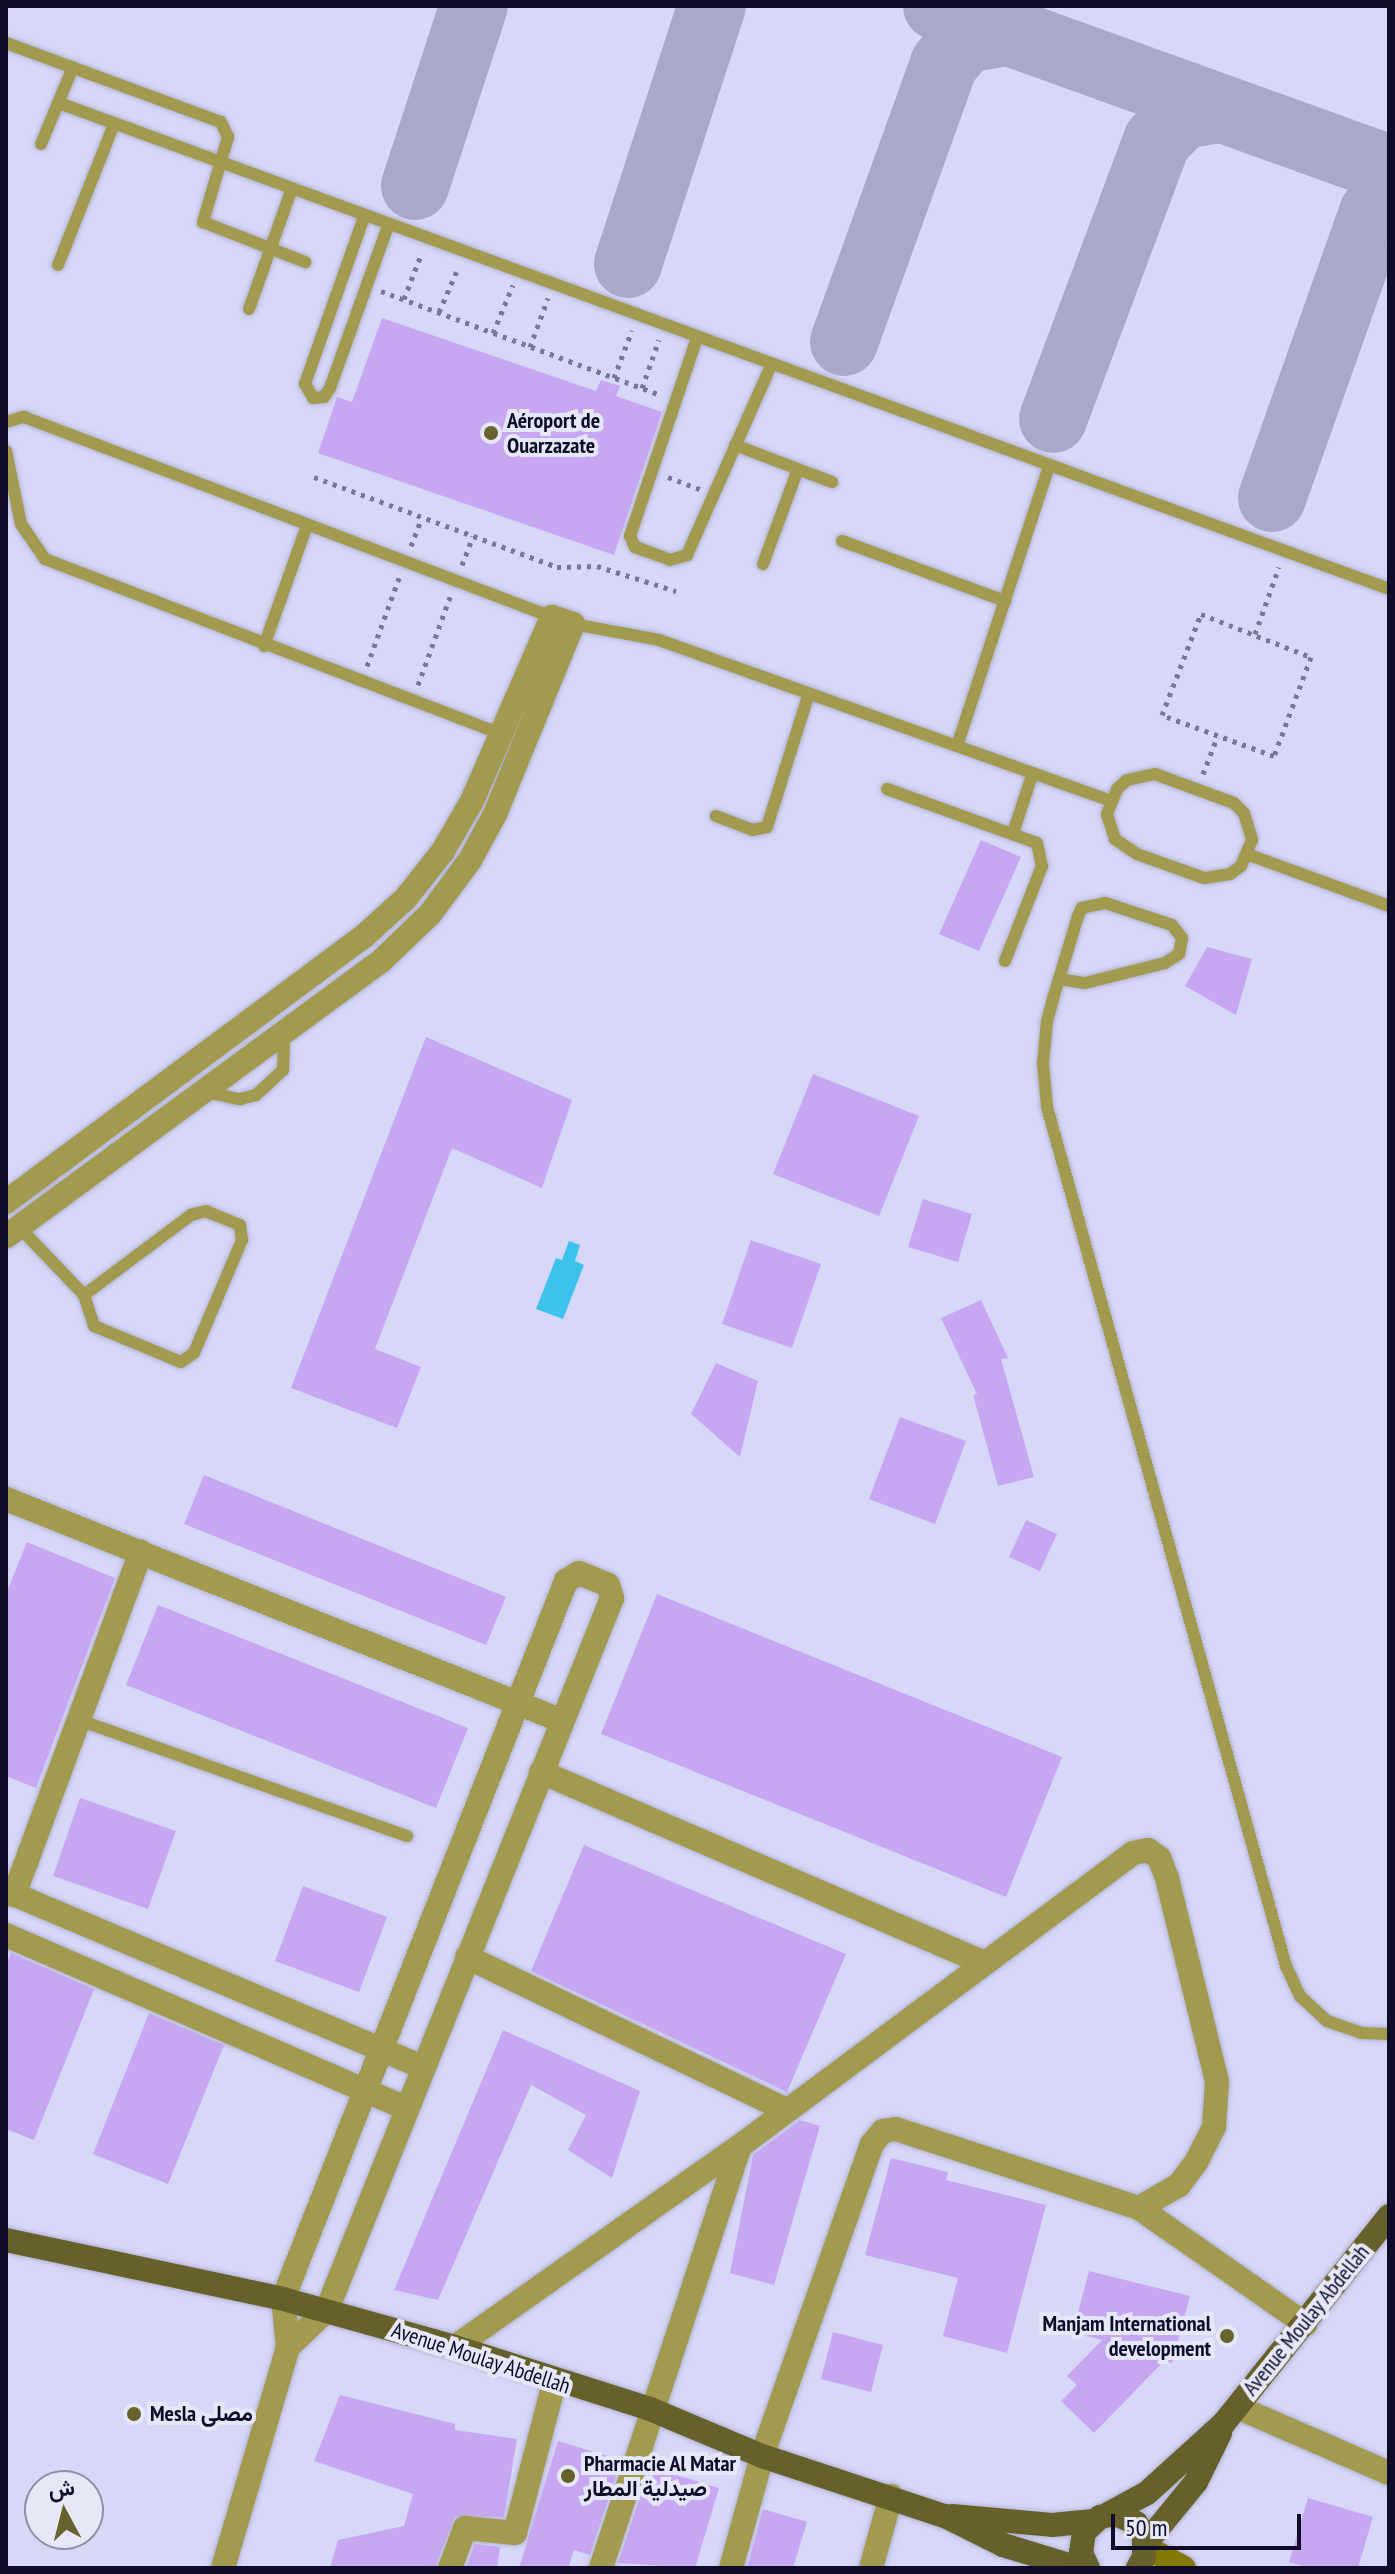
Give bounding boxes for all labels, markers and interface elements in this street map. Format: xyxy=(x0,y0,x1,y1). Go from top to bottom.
place label: Aéroport de Ouarzazate xyxy=(507,407,600,458)
marker: Aéroport de Ouarzazate xyxy=(482,424,500,442)
street label: Avenue Moulay Abdellah xyxy=(1237,2239,1375,2401)
place label: Manjam International development xyxy=(1043,2310,1211,2362)
street label: Avenue Moulay Abdellah xyxy=(388,2316,574,2400)
marker: Manjam International development xyxy=(1218,2327,1236,2345)
place label: Mesla مصلى xyxy=(150,2401,253,2427)
marker: Mesla مصلى xyxy=(125,2405,143,2423)
place label: Pharmacie Al Matar صيدلية المطار xyxy=(584,2450,737,2502)
marker: Pharmacie Al Matar صيدلية المطار xyxy=(559,2467,577,2485)
north arrow xyxy=(24,2470,104,2550)
text: ش xyxy=(46,2473,76,2504)
scale bar xyxy=(1115,2498,1305,2548)
text: 50 m xyxy=(1125,2512,1167,2543)

